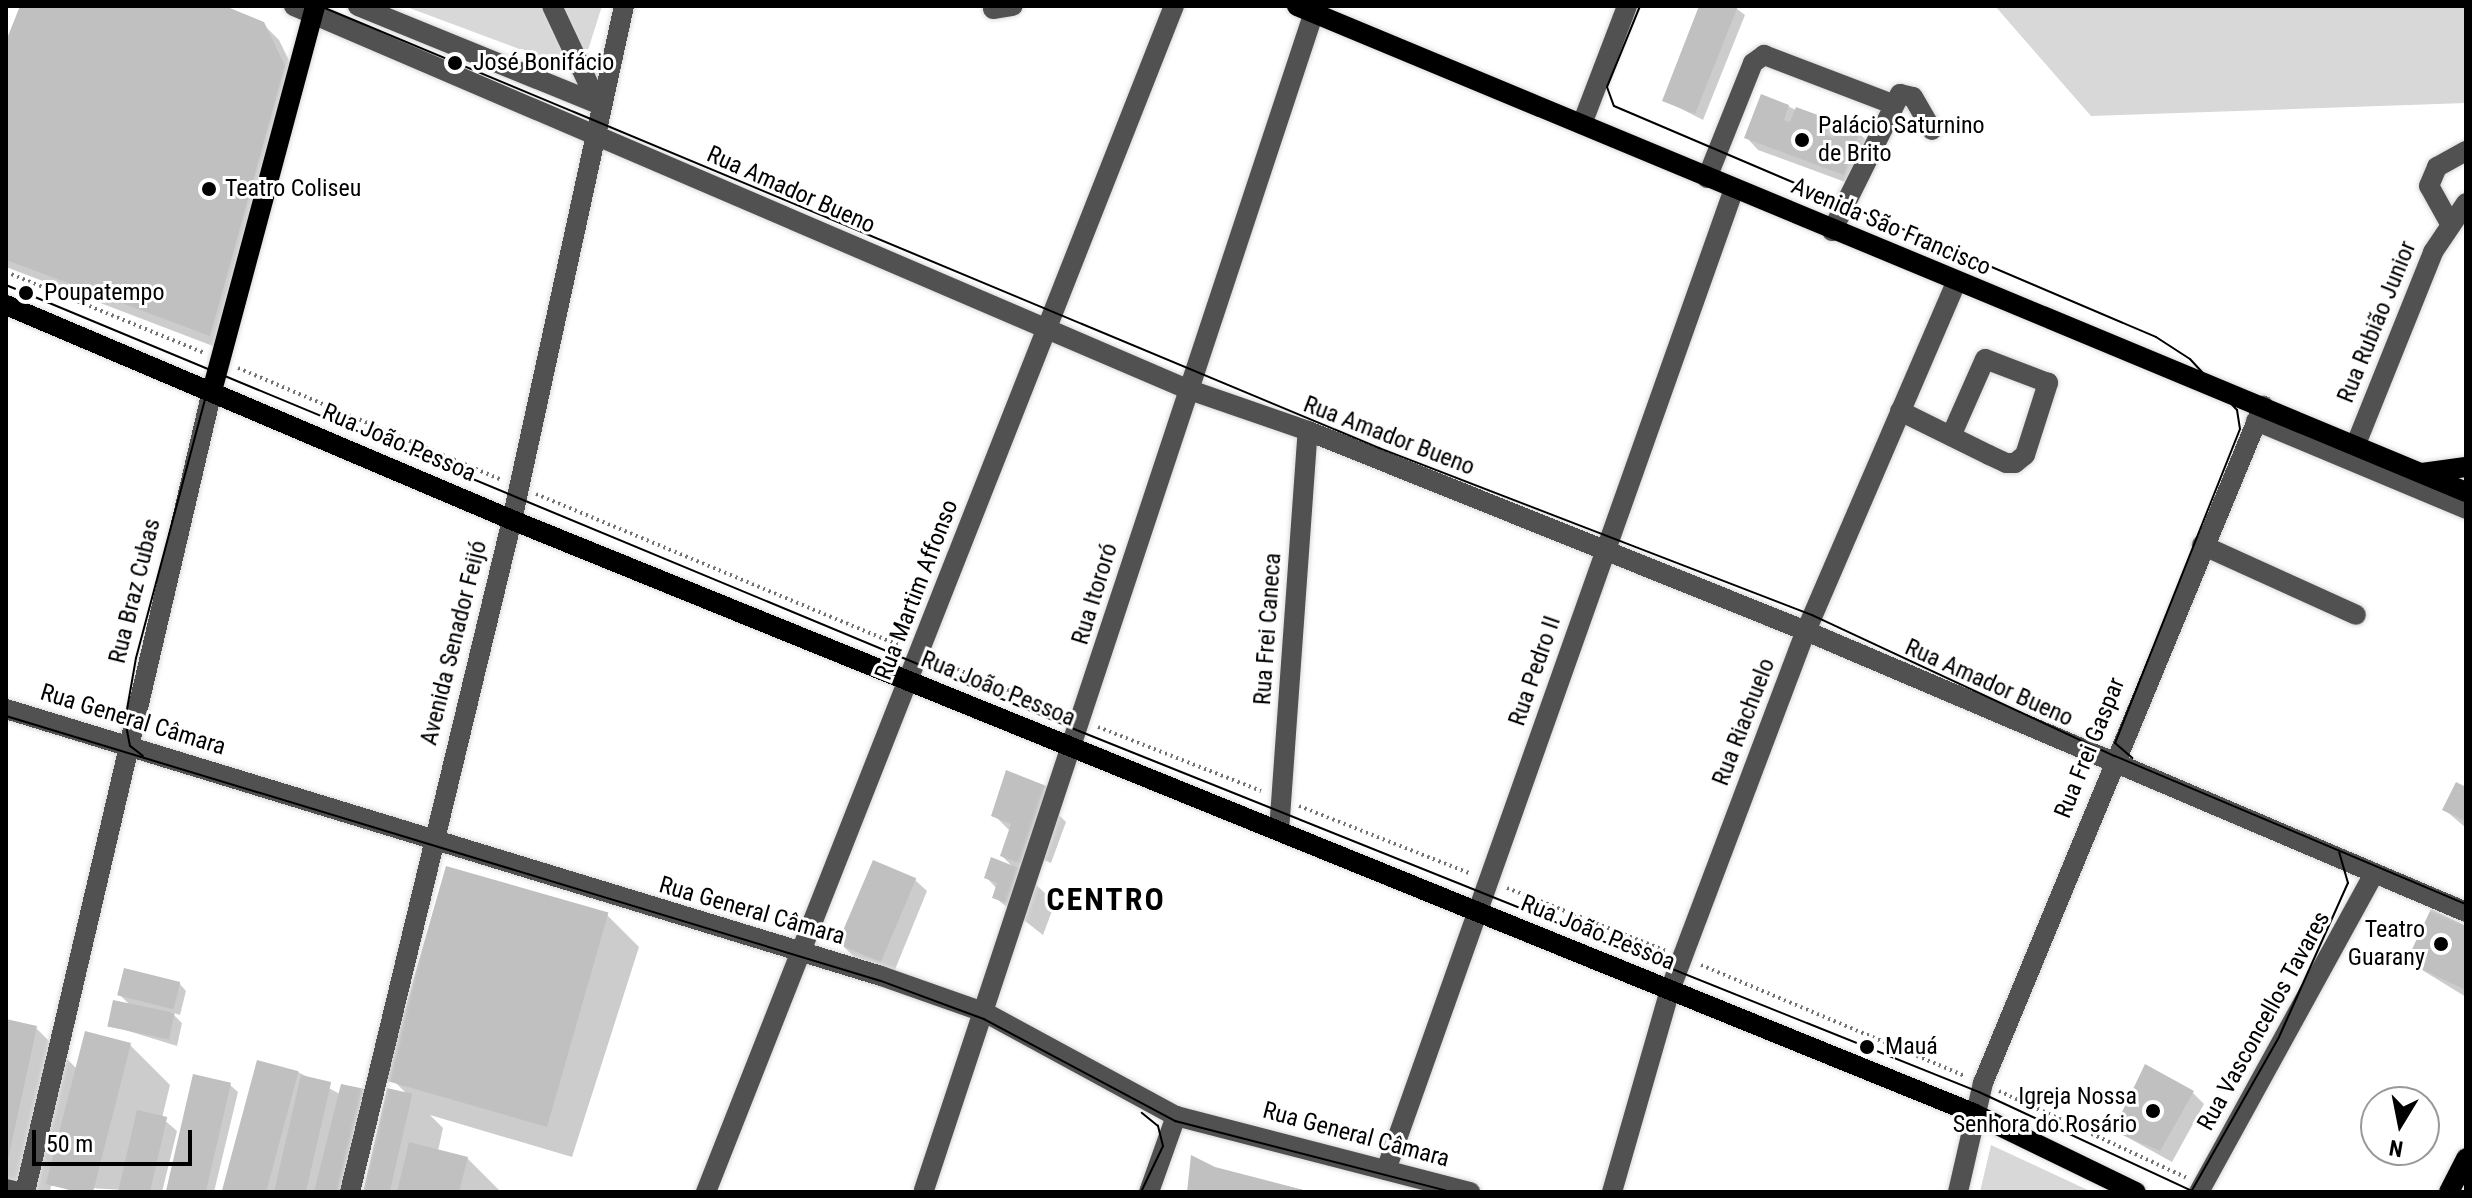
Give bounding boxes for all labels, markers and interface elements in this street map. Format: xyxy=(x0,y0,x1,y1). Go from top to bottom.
place label: José Bonifácio xyxy=(473,49,614,77)
marker: José Bonifácio xyxy=(444,52,466,74)
place label: Palácio Saturnino de Brito xyxy=(1818,112,1985,168)
marker: Palácio Saturnino de Brito xyxy=(1793,131,1811,149)
street label: Rua Amador Bueno xyxy=(702,140,880,240)
street label: Avenida São Francisco xyxy=(1787,172,1995,282)
place label: Teatro Coliseu xyxy=(225,175,361,203)
marker: Teatro Coliseu xyxy=(200,180,218,198)
street label: Rua Rubião Junior xyxy=(2331,237,2423,407)
place label: Poupatempo xyxy=(44,279,164,307)
marker: Poupatempo xyxy=(15,282,37,304)
street label: Rua Amador Bueno xyxy=(1299,390,1479,482)
street label: Rua João Pessoa xyxy=(318,398,480,488)
street label: Rua Martim Affonso xyxy=(869,496,965,684)
street label: Rua Braz Cubas xyxy=(103,516,167,666)
street label: Avenida Senador Feijó xyxy=(415,538,493,748)
street label: Rua Itororó xyxy=(1066,540,1124,648)
street label: Rua Frei Caneca xyxy=(1248,552,1288,706)
street label: Rua Pedro II xyxy=(1503,612,1567,730)
street label: Rua Amador Bueno xyxy=(1900,633,2078,733)
street label: Rua João Pessoa xyxy=(917,645,1079,733)
street label: Rua Riachuelo xyxy=(1707,654,1781,790)
street label: Rua Frei Gaspar xyxy=(2049,673,2131,823)
street label: Rua General Câmara xyxy=(37,678,229,762)
street label: Rua General Câmara xyxy=(656,871,848,951)
district label: CENTRO xyxy=(1046,880,1166,918)
street label: Rua João Pessoa xyxy=(1517,889,1679,977)
street label: Rua Vasconcellos Tavares xyxy=(2192,906,2336,1136)
place label: Teatro Guarany xyxy=(2348,916,2425,972)
marker: Teatro Guarany xyxy=(2432,935,2450,953)
place label: Mauá xyxy=(1885,1033,1938,1061)
marker: Mauá xyxy=(1856,1036,1878,1058)
place label: Igreja Nossa Senhora do Rosário xyxy=(1953,1083,2137,1139)
north arrow xyxy=(2360,1086,2440,1166)
street label: Rua General Câmara xyxy=(1260,1096,1452,1174)
marker: Igreja Nossa Senhora do Rosário xyxy=(2144,1102,2162,1120)
scale bar xyxy=(36,1114,196,1164)
text: 50 m xyxy=(46,1130,93,1158)
text: N xyxy=(2387,1135,2405,1162)

